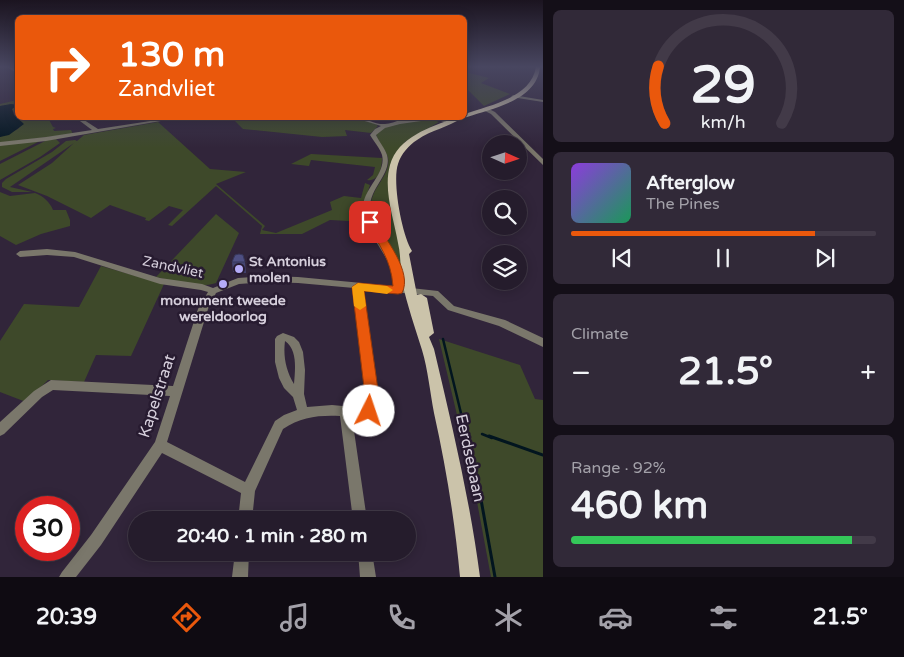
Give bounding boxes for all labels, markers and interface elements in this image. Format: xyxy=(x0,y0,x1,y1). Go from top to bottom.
text: 130 m xyxy=(118,34,225,76)
icon: right xyxy=(35,35,100,100)
text: 29 xyxy=(691,54,756,117)
text: Zandvliet xyxy=(118,76,215,102)
text: km/h xyxy=(701,112,746,133)
north arrow xyxy=(482,135,528,180)
map controls xyxy=(482,135,527,290)
text: Afterglow xyxy=(646,172,735,194)
button: search xyxy=(482,190,527,235)
text: The Pines xyxy=(646,194,720,214)
pin xyxy=(349,201,391,243)
icon: arrive xyxy=(356,208,384,236)
icon: previous xyxy=(608,244,636,272)
icon: pause xyxy=(709,244,737,272)
icon: next xyxy=(811,244,839,272)
button: layers xyxy=(482,245,527,290)
street label: Zandvliet xyxy=(141,252,206,282)
place label: St Antonius molen xyxy=(249,253,326,286)
marker: St Antonius molen xyxy=(233,263,245,275)
marker: monument tweede wereldoorlog xyxy=(217,278,229,290)
place label: monument tweede wereldoorlog xyxy=(160,292,286,325)
text: Climate xyxy=(571,324,629,344)
text: 21.5° xyxy=(678,349,773,395)
street label: Kapelstraat xyxy=(134,352,180,440)
text: − xyxy=(571,356,591,390)
text: + xyxy=(860,356,876,390)
position arrow xyxy=(342,384,394,436)
street label: Eerdsebaan xyxy=(451,412,489,504)
text: Range · 92% xyxy=(571,458,666,478)
text: 460 km xyxy=(571,483,708,529)
speed limit sign: 30 xyxy=(15,496,80,561)
text: 20:40 · 1 min · 280 m xyxy=(176,525,368,547)
icon: directions xyxy=(169,600,204,635)
icon: music xyxy=(277,600,312,635)
icon: phone xyxy=(384,600,419,635)
icon: climate xyxy=(491,600,526,635)
icon: car xyxy=(598,600,633,635)
icon: filters xyxy=(706,600,741,635)
text: 20:39 xyxy=(36,604,97,630)
text: 21.5° xyxy=(813,604,868,630)

